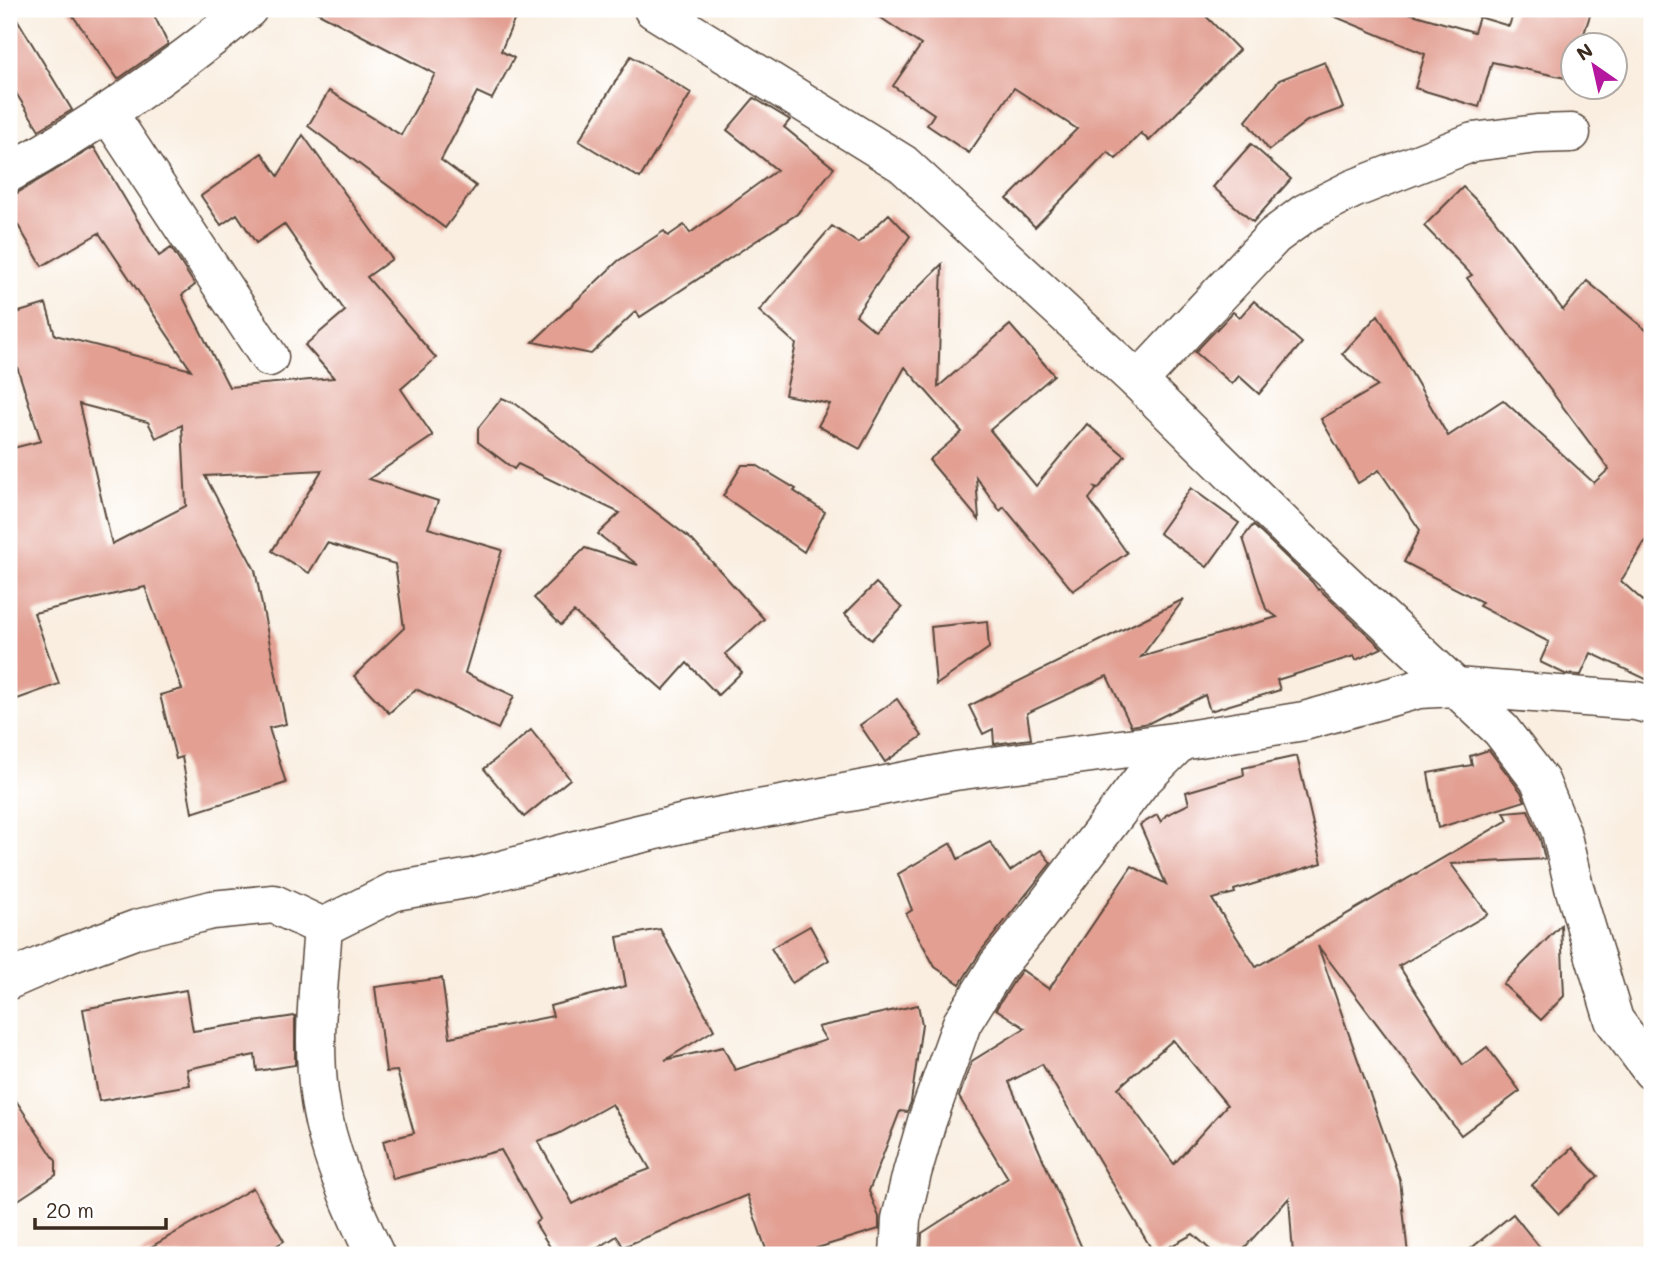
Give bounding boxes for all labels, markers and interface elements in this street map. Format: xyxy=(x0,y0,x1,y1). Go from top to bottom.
north arrow xyxy=(1560,32,1630,102)
text: N xyxy=(1571,37,1597,66)
scale bar xyxy=(35,1187,166,1231)
text: 20 m xyxy=(46,1196,94,1223)

